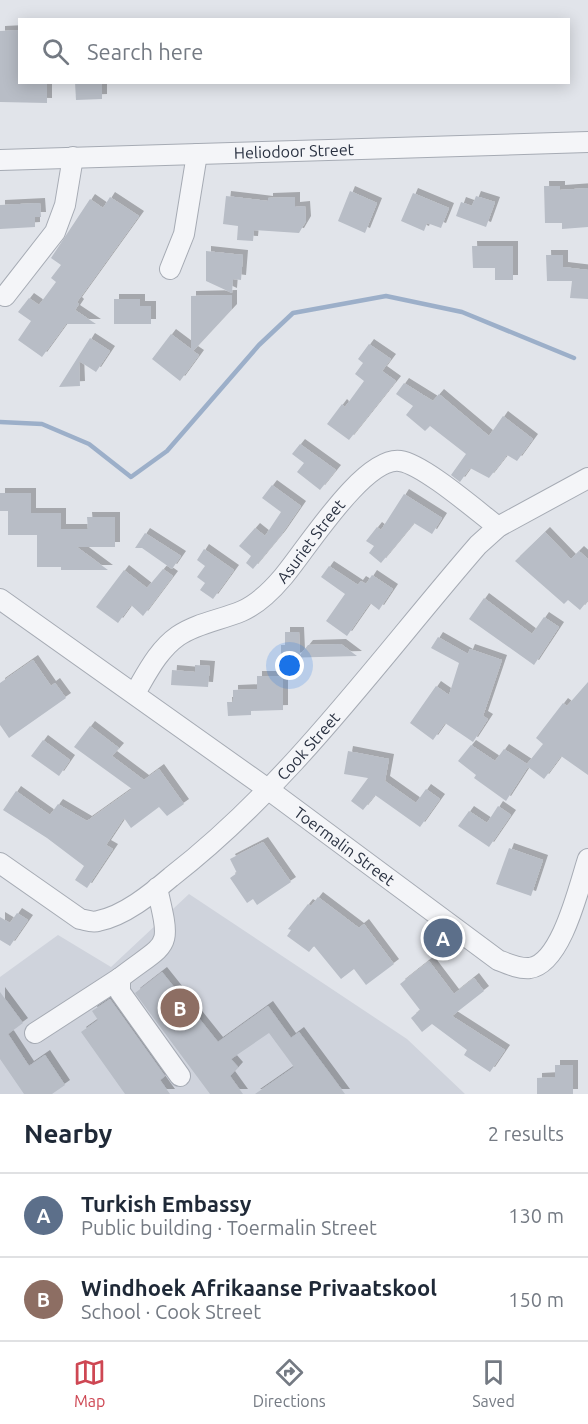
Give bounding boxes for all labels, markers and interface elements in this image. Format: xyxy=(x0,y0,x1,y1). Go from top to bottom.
search box xyxy=(18,18,570,84)
icon: search xyxy=(39,35,72,68)
text: Search here xyxy=(87,39,203,64)
street label: Heliodoor Street xyxy=(234,140,355,162)
street label: Asuriet Street xyxy=(273,495,349,586)
your location xyxy=(275,651,304,680)
street label: Cook Street xyxy=(273,708,344,784)
street label: Toermalin Street xyxy=(291,803,399,890)
pin: A xyxy=(424,916,462,960)
pin: B xyxy=(160,986,200,1030)
text: Nearby xyxy=(24,1119,112,1148)
text: 2 results xyxy=(488,1122,564,1145)
text: Turkish Embassy xyxy=(81,1191,251,1216)
text: A xyxy=(36,1204,51,1227)
text: 130 m xyxy=(508,1204,564,1227)
text: Public building · Toermalin Street xyxy=(81,1216,377,1239)
text: Windhoek Afrikaanse Privaatskool xyxy=(81,1275,437,1300)
text: B xyxy=(37,1288,50,1311)
text: 150 m xyxy=(508,1288,564,1311)
text: School · Cook Street xyxy=(81,1300,261,1323)
tab: Map xyxy=(73,1356,106,1410)
tab: Directions xyxy=(253,1356,326,1410)
tab: Saved xyxy=(472,1356,515,1410)

